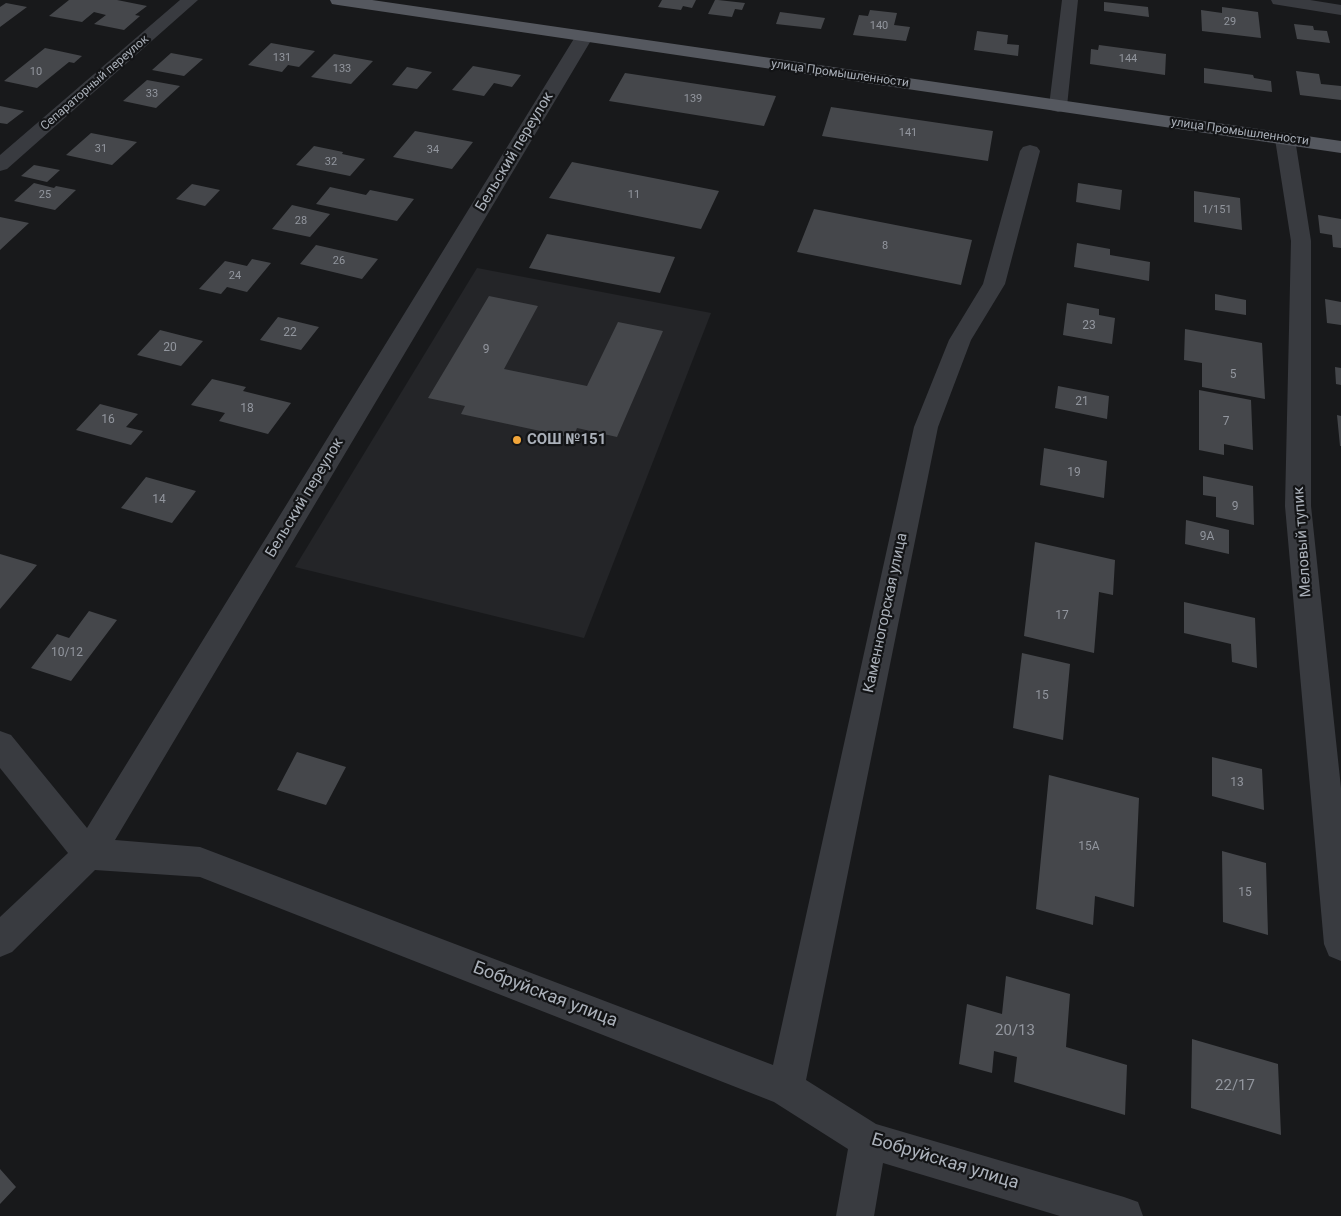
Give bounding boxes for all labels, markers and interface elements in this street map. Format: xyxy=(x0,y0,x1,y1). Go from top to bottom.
house number: 29 xyxy=(1224,15,1236,29)
house number: 140 xyxy=(870,19,888,33)
street label: Сепараторный переулок xyxy=(38,32,152,134)
house number: 131 xyxy=(273,51,291,65)
house number: 144 xyxy=(1119,52,1137,66)
street label: улица Промышленности xyxy=(770,57,910,91)
house number: 133 xyxy=(333,62,351,76)
house number: 10 xyxy=(30,65,42,79)
house number: 33 xyxy=(146,87,158,101)
street label: Бельский переулок xyxy=(472,89,558,215)
house number: 139 xyxy=(684,92,702,106)
street label: улица Промышленности xyxy=(1170,115,1310,149)
house number: 141 xyxy=(899,126,917,140)
house number: 31 xyxy=(95,142,107,156)
house number: 34 xyxy=(427,143,439,157)
house number: 32 xyxy=(325,155,337,169)
house number: 25 xyxy=(39,188,51,202)
house number: 11 xyxy=(628,188,640,202)
house number: 1/151 xyxy=(1202,203,1232,217)
house number: 28 xyxy=(295,214,307,228)
house number: 8 xyxy=(882,239,888,253)
house number: 26 xyxy=(333,254,345,268)
house number: 24 xyxy=(229,269,241,283)
house number: 23 xyxy=(1082,319,1096,333)
house number: 22 xyxy=(283,326,297,340)
house number: 20 xyxy=(163,341,177,355)
house number: 9 xyxy=(483,343,489,357)
house number: 5 xyxy=(1230,368,1236,382)
house number: 21 xyxy=(1075,395,1089,409)
house number: 18 xyxy=(240,402,254,416)
house number: 16 xyxy=(101,413,115,427)
house number: 7 xyxy=(1223,415,1229,429)
place label: СОШ №151 xyxy=(527,431,606,449)
marker: СОШ №151 xyxy=(511,434,523,446)
street label: Бельский переулок xyxy=(262,435,348,561)
house number: 19 xyxy=(1067,466,1081,480)
street label: Меловый тупик xyxy=(1290,486,1316,598)
house number: 14 xyxy=(152,493,166,507)
house number: 9 xyxy=(1232,500,1238,514)
house number: 9А xyxy=(1200,530,1214,544)
street label: Каменногорская улица xyxy=(860,531,912,695)
house number: 17 xyxy=(1055,609,1069,623)
house number: 10/12 xyxy=(51,646,83,660)
house number: 15 xyxy=(1035,689,1049,703)
house number: 13 xyxy=(1230,776,1244,790)
house number: 15А xyxy=(1078,840,1100,854)
house number: 15 xyxy=(1238,886,1252,900)
street label: Бобруйская улица xyxy=(470,957,620,1033)
house number: 20/13 xyxy=(995,1022,1035,1040)
house number: 22/17 xyxy=(1215,1077,1255,1095)
street label: Бобруйская улица xyxy=(869,1129,1021,1195)

